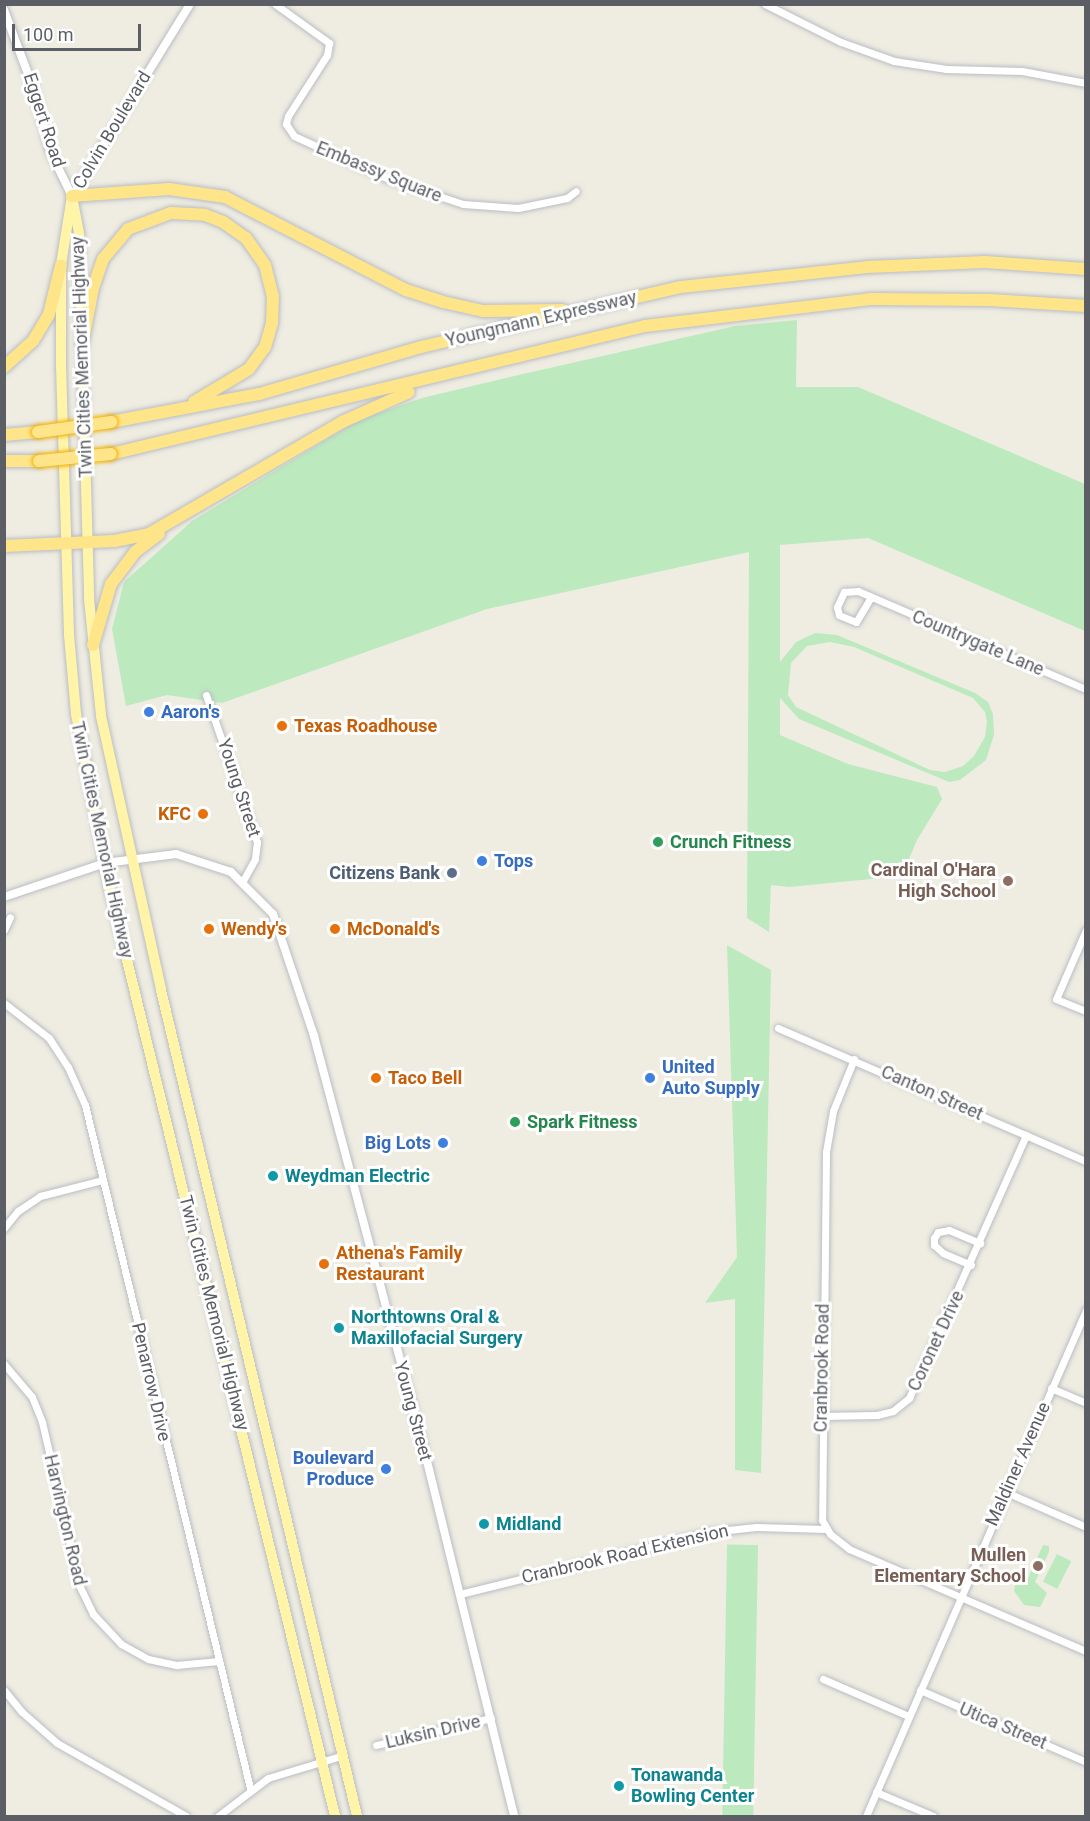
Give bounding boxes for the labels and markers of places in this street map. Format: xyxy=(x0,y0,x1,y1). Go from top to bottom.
place label: Aaron's xyxy=(161,701,220,723)
marker: Aaron's xyxy=(142,705,156,719)
place label: Texas Roadhouse xyxy=(294,715,437,737)
marker: Texas Roadhouse xyxy=(275,719,289,733)
place label: KFC xyxy=(158,803,191,825)
marker: KFC xyxy=(196,807,210,821)
place label: Crunch Fitness xyxy=(670,831,792,853)
marker: Crunch Fitness xyxy=(651,835,665,849)
place label: Tops xyxy=(494,850,533,872)
marker: Tops xyxy=(475,854,489,868)
place label: Cardinal O'Hara High School xyxy=(871,860,996,902)
place label: Citizens Bank xyxy=(329,862,440,884)
marker: Citizens Bank xyxy=(445,866,459,880)
marker: Cardinal O'Hara High School xyxy=(1001,874,1015,888)
place label: Wendy's xyxy=(221,918,287,940)
place label: McDonald's xyxy=(347,918,440,940)
marker: Wendy's xyxy=(202,922,216,936)
marker: McDonald's xyxy=(328,922,342,936)
place label: United Auto Supply xyxy=(662,1057,760,1100)
place label: Taco Bell xyxy=(388,1067,462,1089)
marker: Taco Bell xyxy=(369,1071,383,1085)
marker: United Auto Supply xyxy=(643,1071,657,1085)
place label: Spark Fitness xyxy=(527,1111,638,1133)
marker: Spark Fitness xyxy=(508,1115,522,1129)
place label: Big Lots xyxy=(365,1132,431,1154)
marker: Big Lots xyxy=(436,1136,450,1150)
place label: Weydman Electric xyxy=(285,1165,430,1187)
marker: Weydman Electric xyxy=(266,1169,280,1183)
place label: Athena's Family Restaurant xyxy=(336,1243,463,1286)
marker: Athena's Family Restaurant xyxy=(317,1257,331,1271)
place label: Northtowns Oral & Maxillofacial Surgery xyxy=(351,1307,522,1350)
marker: Northtowns Oral & Maxillofacial Surgery xyxy=(332,1321,346,1335)
place label: Boulevard Produce xyxy=(293,1448,374,1490)
marker: Boulevard Produce xyxy=(379,1462,393,1476)
place label: Midland xyxy=(496,1513,561,1535)
marker: Midland xyxy=(477,1517,491,1531)
place label: Mullen Elementary School xyxy=(874,1545,1026,1588)
marker: Mullen Elementary School xyxy=(1031,1559,1045,1573)
place label: Tonawanda Bowling Center xyxy=(631,1765,754,1808)
marker: Tonawanda Bowling Center xyxy=(612,1779,626,1793)

